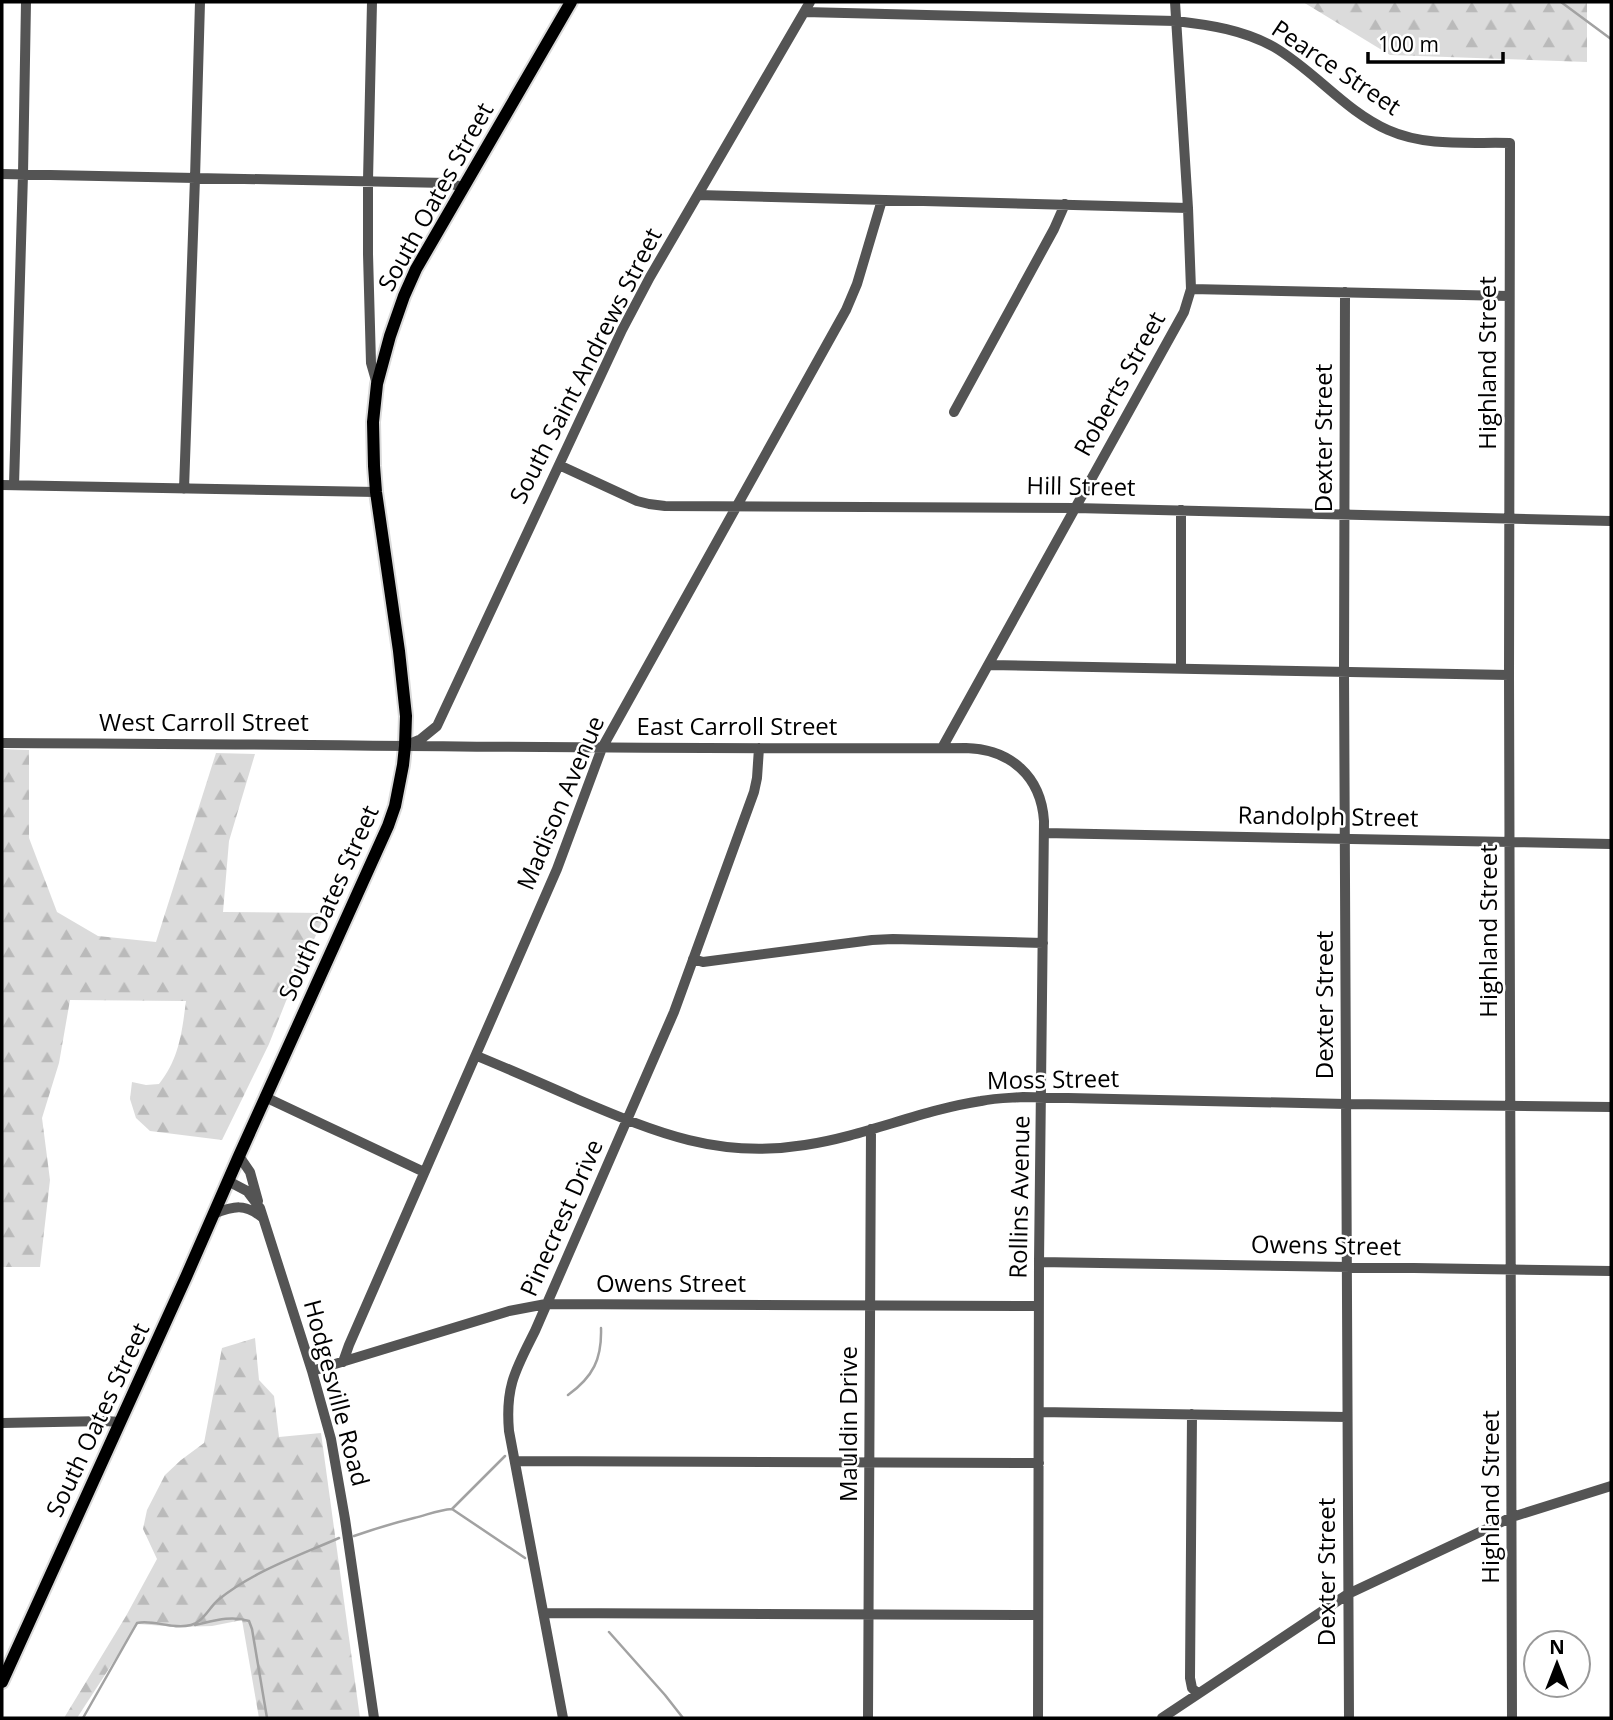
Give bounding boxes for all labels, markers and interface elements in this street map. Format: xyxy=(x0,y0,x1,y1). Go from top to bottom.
street label: Pearce Street xyxy=(1266,11,1408,122)
scale bar xyxy=(1368,21,1503,65)
text: 100 m xyxy=(1378,30,1439,58)
street label: South Oates Street xyxy=(369,96,500,296)
street label: South Saint Andrews Street xyxy=(501,222,669,509)
street label: Highland Street xyxy=(1470,276,1503,450)
street label: Roberts Street xyxy=(1065,305,1172,461)
street label: Dexter Street xyxy=(1306,364,1339,512)
street label: Hill Street xyxy=(1026,468,1136,503)
street label: West Carroll Street xyxy=(99,705,309,738)
street label: East Carroll Street xyxy=(637,709,837,742)
street label: Madison Avenue xyxy=(508,710,611,894)
street label: Randolph Street xyxy=(1237,797,1419,834)
street label: South Oates Street xyxy=(270,799,386,1005)
street label: Highland Street xyxy=(1471,844,1504,1018)
street label: Dexter Street xyxy=(1307,931,1340,1079)
street label: Moss Street xyxy=(987,1061,1119,1096)
street label: Rollins Avenue xyxy=(1001,1115,1036,1279)
street label: Pinecrest Drive xyxy=(511,1134,610,1301)
street label: Owens Street xyxy=(1251,1227,1401,1262)
street label: Owens Street xyxy=(596,1266,746,1299)
street label: Hodgesville Road xyxy=(297,1296,378,1490)
street label: South Oates Street xyxy=(37,1317,156,1522)
street label: Mauldin Drive xyxy=(831,1346,864,1502)
street label: Highland Street xyxy=(1473,1410,1506,1584)
street label: Dexter Street xyxy=(1309,1498,1342,1646)
north arrow xyxy=(1522,1629,1592,1699)
text: N xyxy=(1549,1634,1565,1660)

